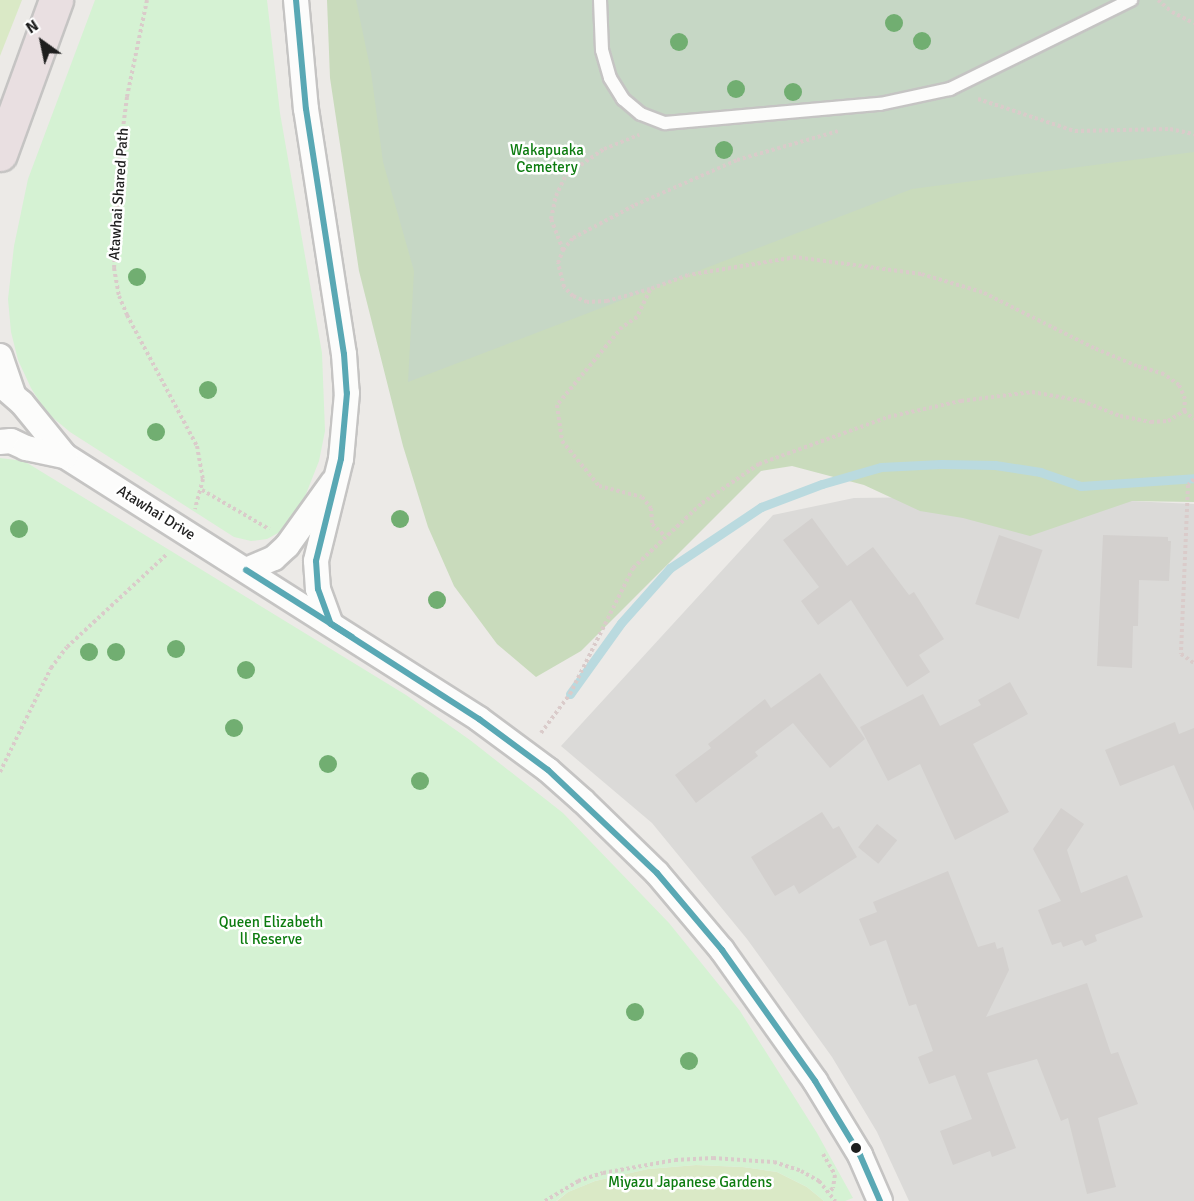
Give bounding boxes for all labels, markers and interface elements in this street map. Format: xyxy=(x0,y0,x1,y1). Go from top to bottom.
north arrow xyxy=(12,12,72,72)
text: N xyxy=(22,15,42,38)
street label: Atawhai Shared Path xyxy=(105,127,133,261)
park label: Wakapuaka Cemetery xyxy=(510,141,584,176)
street label: Atawhai Drive xyxy=(113,482,199,544)
park label: Queen Elizabeth ll Reserve xyxy=(219,913,323,948)
unlabelled marker xyxy=(850,1142,862,1154)
park label: Miyazu Japanese Gardens xyxy=(608,1174,772,1192)

